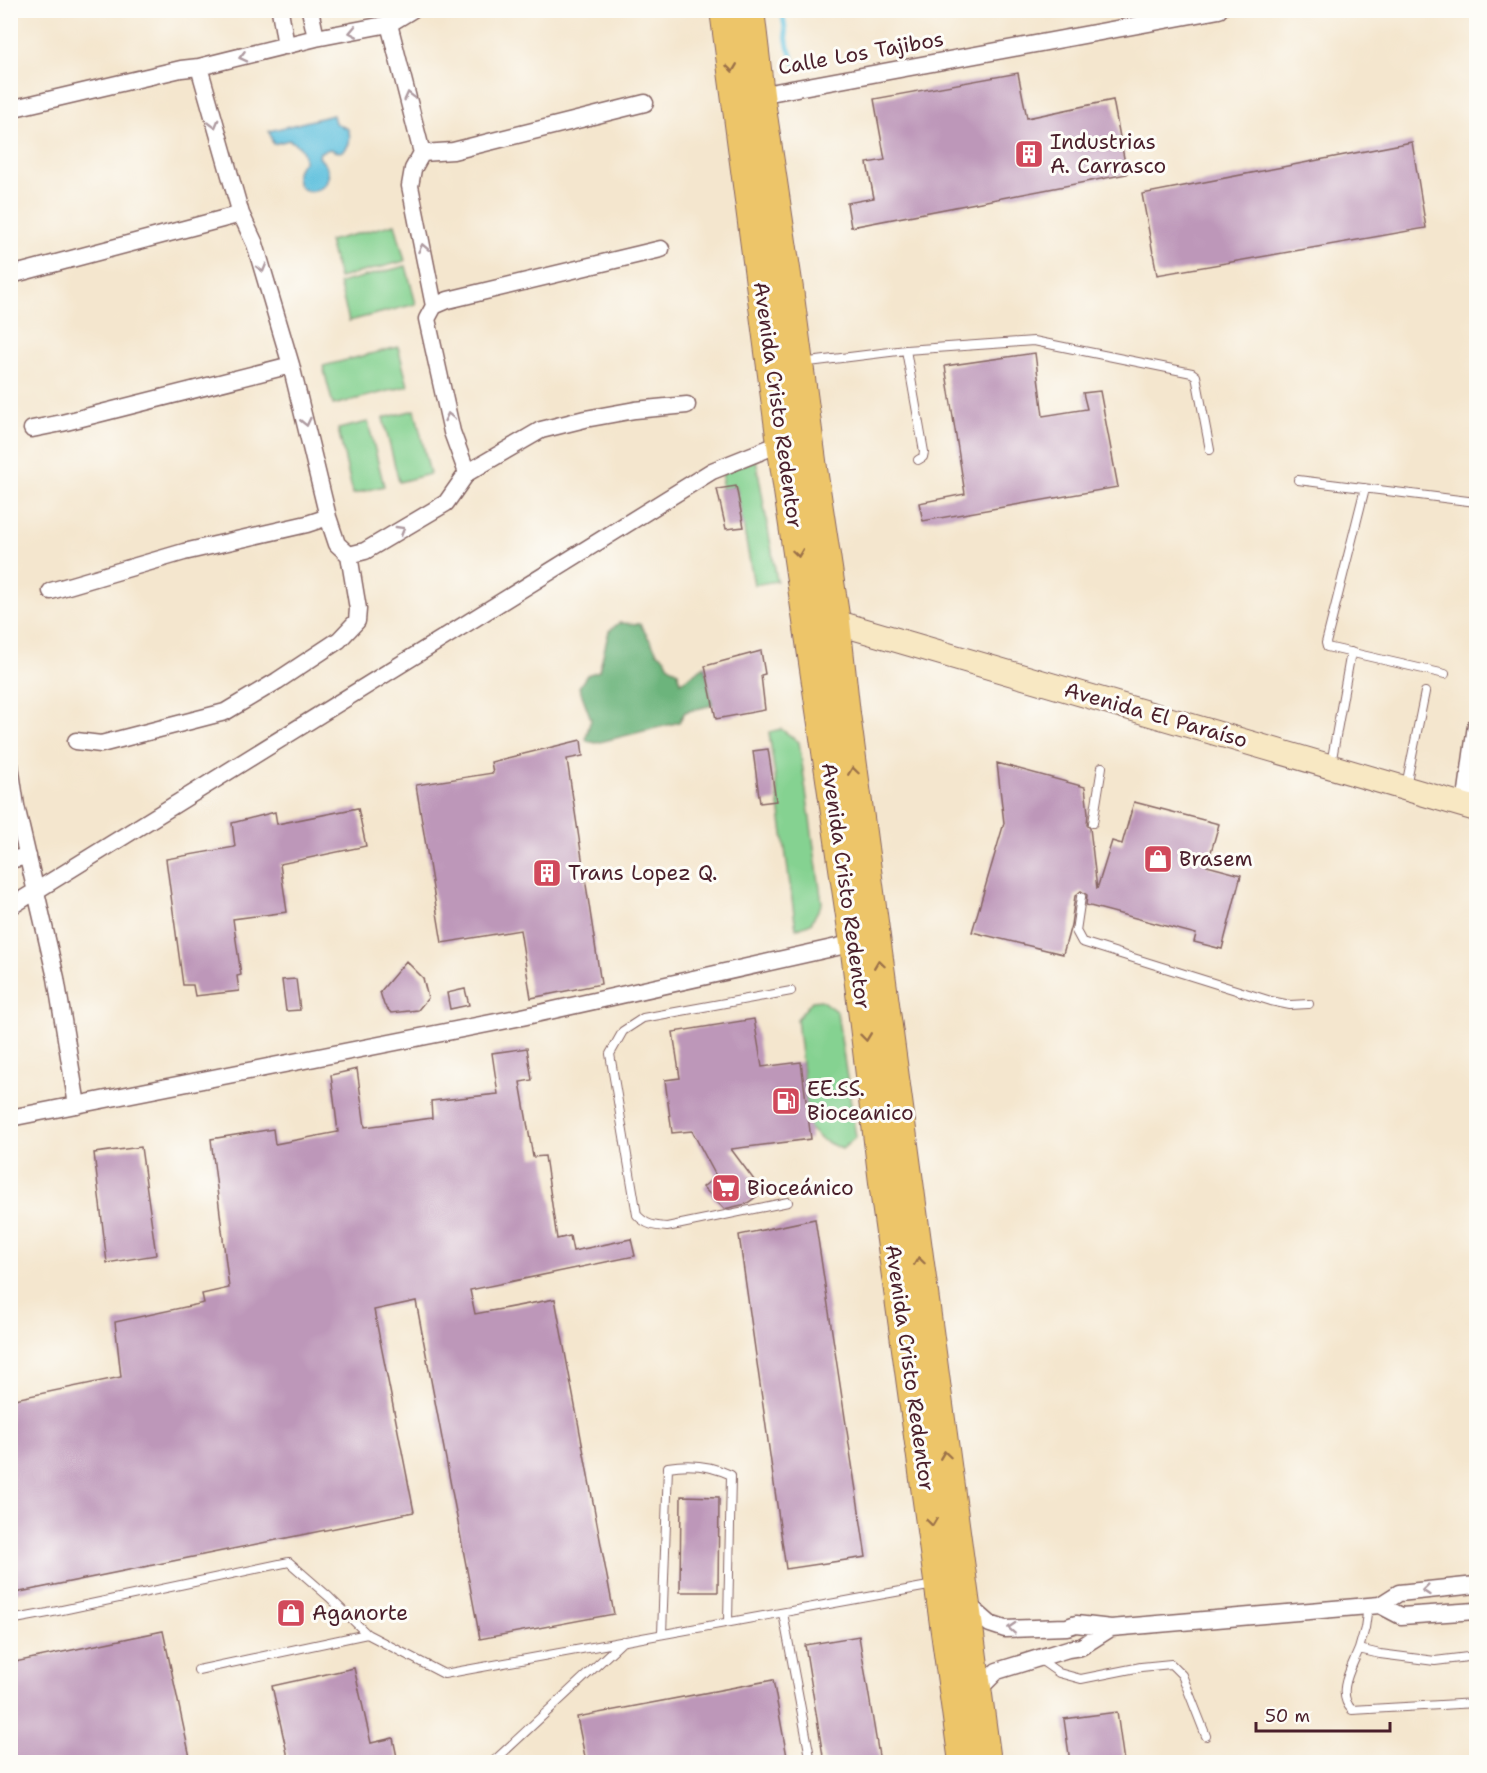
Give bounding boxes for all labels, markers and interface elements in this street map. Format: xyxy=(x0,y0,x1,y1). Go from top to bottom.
one-way arrow xyxy=(348,25,358,38)
street label: Calle Los Tajibos xyxy=(776,25,946,81)
one-way arrow xyxy=(238,49,248,62)
one-way arrow xyxy=(726,64,738,73)
one-way arrow xyxy=(403,92,416,102)
one-way arrow xyxy=(207,118,220,128)
place label: Industrias A. Carrasco xyxy=(1050,128,1166,180)
building icon: Industrias A. Carrasco xyxy=(1013,138,1045,170)
one-way arrow xyxy=(418,244,431,254)
one-way arrow xyxy=(255,263,268,273)
street label: Avenida Cristo Redentor xyxy=(747,280,809,530)
one-way arrow xyxy=(443,412,456,422)
one-way arrow xyxy=(298,417,311,427)
one-way arrow xyxy=(395,525,405,537)
one-way arrow xyxy=(792,548,804,558)
street label: Avenida El Paraíso xyxy=(1061,675,1251,755)
street label: Avenida Cristo Redentor xyxy=(815,761,877,1011)
one-way arrow xyxy=(847,766,859,776)
shop icon: Brasem xyxy=(1142,843,1174,875)
place label: Brasem xyxy=(1179,845,1253,873)
building icon: Trans Lopez Q. xyxy=(531,857,563,889)
place label: Trans Lopez Q. xyxy=(568,859,717,887)
one-way arrow xyxy=(873,960,886,969)
one-way arrow xyxy=(860,1033,872,1042)
place label: EE.SS. Bioceanico xyxy=(807,1075,914,1127)
fuel station icon: EE.SS. Bioceanico xyxy=(770,1085,802,1117)
supermarket icon: Bioceánico xyxy=(710,1172,742,1204)
place label: Bioceánico xyxy=(747,1174,854,1202)
street label: Avenida Cristo Redentor xyxy=(879,1243,941,1493)
one-way arrow xyxy=(914,1257,926,1266)
one-way arrow xyxy=(940,1450,952,1459)
one-way arrow xyxy=(925,1517,937,1526)
one-way arrow xyxy=(1422,1583,1431,1596)
shop icon: Aganorte xyxy=(275,1597,307,1629)
place label: Aganorte xyxy=(312,1599,408,1627)
one-way arrow xyxy=(1007,1622,1016,1635)
scale bar xyxy=(1256,1695,1390,1733)
text: 50 m xyxy=(1265,1704,1310,1728)

